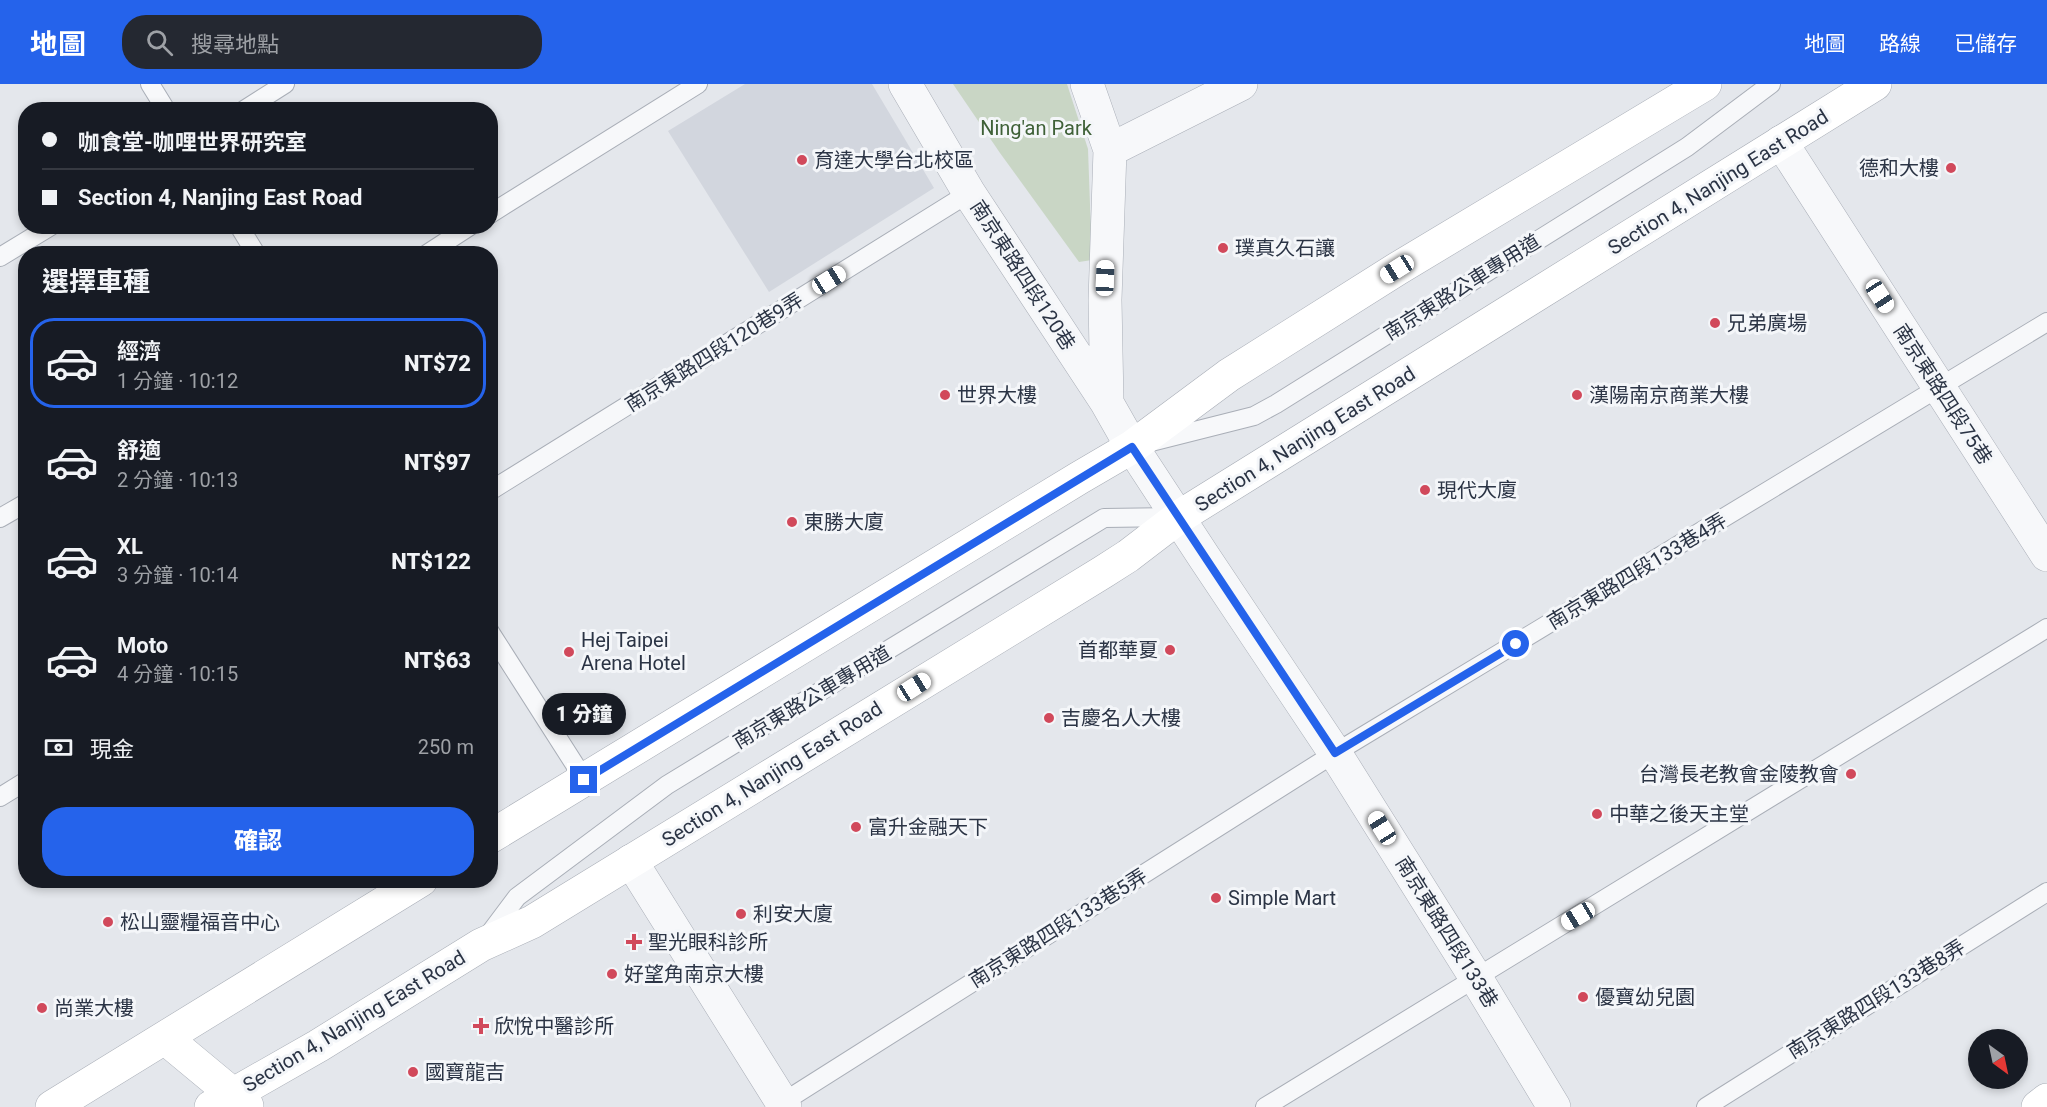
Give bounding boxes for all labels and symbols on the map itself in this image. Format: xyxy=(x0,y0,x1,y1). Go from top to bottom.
street label: Section 4, Nanjing East Road xyxy=(1604,104,1832,260)
park label: Ning'an Park xyxy=(980,116,1093,140)
place label: 育達大學台北校區 xyxy=(814,148,974,172)
marker: 育達大學台北校區 xyxy=(795,153,809,167)
place label: 德和大樓 xyxy=(1859,156,1939,180)
marker: 德和大樓 xyxy=(1944,161,1958,175)
street label: 南京東路四段120巷 xyxy=(966,196,1080,354)
street label: 南京東路公車專用道 xyxy=(1379,229,1545,345)
place label: 璞真久石讓 xyxy=(1235,236,1335,260)
marker: 璞真久石讓 xyxy=(1216,241,1230,255)
car xyxy=(1377,252,1417,286)
car xyxy=(1095,260,1115,296)
car xyxy=(809,263,849,297)
car xyxy=(1863,276,1897,316)
street label: 南京東路四段120巷9弄 xyxy=(621,288,807,416)
place label: 兄弟廣場 xyxy=(1727,311,1807,335)
marker: 兄弟廣場 xyxy=(1708,316,1722,330)
street label: 南京東路四段75巷 xyxy=(1889,319,1997,469)
street label: Section 4, Nanjing East Road xyxy=(1191,361,1419,517)
place label: 世界大樓 xyxy=(957,383,1037,407)
place label: 漢陽南京商業大樓 xyxy=(1589,383,1749,407)
marker: 世界大樓 xyxy=(938,388,952,402)
marker: 漢陽南京商業大樓 xyxy=(1570,388,1584,402)
place label: 現代大廈 xyxy=(1437,478,1517,502)
marker: 現代大廈 xyxy=(1418,483,1432,497)
street label: 南京東路四段133巷4弄 xyxy=(1543,508,1731,634)
place label: 東勝大廈 xyxy=(804,510,884,534)
marker: 東勝大廈 xyxy=(785,515,799,529)
place label: Hej Taipei Arena Hotel xyxy=(581,628,686,675)
route start xyxy=(1502,630,1529,657)
place label: 首都華夏 xyxy=(1078,638,1158,662)
street label: 南京東路公車專用道 xyxy=(729,640,895,754)
marker: 首都華夏 xyxy=(1163,643,1177,657)
marker: Hej Taipei Arena Hotel xyxy=(562,645,576,659)
car xyxy=(894,670,934,704)
callout: 1 分鐘 xyxy=(542,693,626,735)
street label: Section 4, Nanjing East Road xyxy=(658,696,886,852)
place label: 吉慶名人大樓 xyxy=(1061,706,1181,730)
marker: 吉慶名人大樓 xyxy=(1042,711,1056,725)
place label: 台灣長老教會金陵教會 xyxy=(1639,762,1839,786)
route end xyxy=(570,766,597,793)
marker: 台灣長老教會金陵教會 xyxy=(1844,767,1858,781)
place label: 中華之後天主堂 xyxy=(1609,802,1749,826)
marker: 中華之後天主堂 xyxy=(1590,807,1604,821)
car xyxy=(1365,808,1399,848)
place label: 富升金融天下 xyxy=(868,815,988,839)
marker: 富升金融天下 xyxy=(849,820,863,834)
street label: 南京東路四段133巷 xyxy=(1391,852,1503,1012)
street label: 南京東路四段133巷5弄 xyxy=(965,864,1151,992)
place label: Simple Mart xyxy=(1228,886,1336,910)
marker: Simple Mart xyxy=(1209,891,1223,905)
car xyxy=(1558,899,1598,933)
place label: 利安大廈 xyxy=(753,902,833,926)
marker: 利安大廈 xyxy=(734,907,748,921)
place label: 松山靈糧福音中心 xyxy=(120,910,280,934)
marker: 松山靈糧福音中心 xyxy=(101,915,115,929)
place label: 聖光眼科診所 xyxy=(648,930,768,954)
marker: 聖光眼科診所 xyxy=(625,933,643,951)
street label: 南京東路四段133巷8弄 xyxy=(1783,935,1969,1063)
street label: Section 4, Nanjing East Road xyxy=(239,945,469,1097)
place label: 好望角南京大樓 xyxy=(624,962,764,986)
marker: 好望角南京大樓 xyxy=(605,967,619,981)
place label: 優寶幼兒園 xyxy=(1595,985,1695,1009)
marker: 優寶幼兒園 xyxy=(1576,990,1590,1004)
place label: 尚業大樓 xyxy=(54,996,134,1020)
marker: 尚業大樓 xyxy=(35,1001,49,1015)
place label: 欣悅中醫診所 xyxy=(494,1014,614,1038)
marker: 欣悅中醫診所 xyxy=(472,1017,490,1035)
north arrow xyxy=(1968,1029,2028,1089)
place label: 國寶龍吉 xyxy=(425,1060,505,1084)
marker: 國寶龍吉 xyxy=(406,1065,420,1079)

